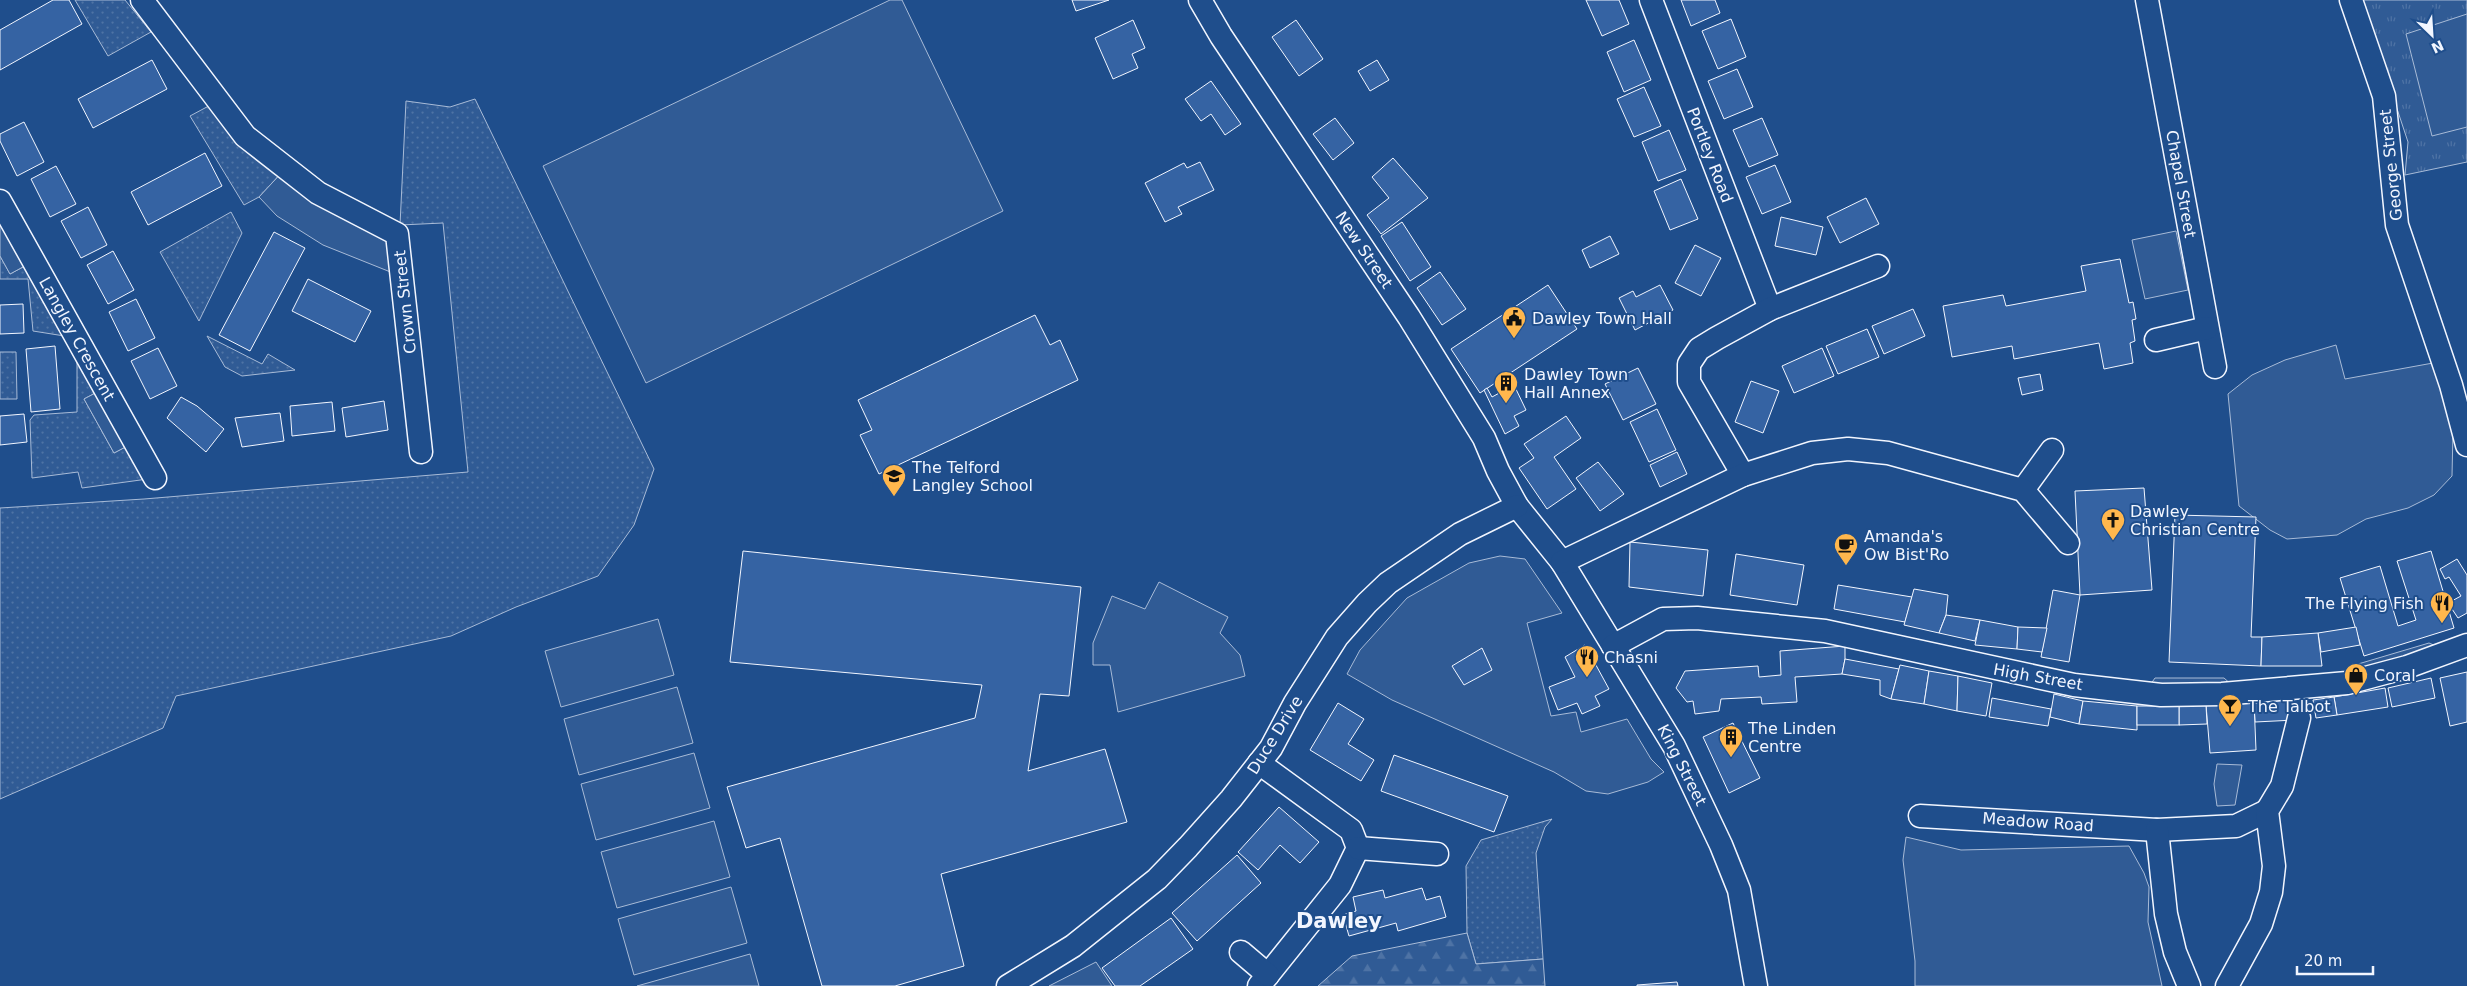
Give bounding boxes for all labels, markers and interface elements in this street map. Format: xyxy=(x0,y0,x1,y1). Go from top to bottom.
north arrow xyxy=(2407,10,2457,60)
text: N xyxy=(2429,37,2446,57)
street label: Portley Road xyxy=(1683,105,1737,205)
street label: George Street xyxy=(2376,108,2406,222)
street label: Chapel Street xyxy=(2162,129,2200,239)
street label: New Street xyxy=(1331,208,1397,292)
street label: Crown Street xyxy=(390,249,420,355)
street label: Langley Crescent xyxy=(35,274,119,404)
public building icon: Dawley Town Hall xyxy=(1501,305,1527,339)
place label: Dawley Town Hall xyxy=(1532,309,1672,328)
place label: Dawley Town Hall Annex xyxy=(1524,365,1628,402)
building icon: Dawley Town Hall Annex xyxy=(1493,370,1519,404)
place label: The Telford Langley School xyxy=(911,458,1033,495)
school or university icon: The Telford Langley School xyxy=(881,463,907,497)
place label: Dawley Christian Centre xyxy=(2130,502,2260,539)
church icon: Dawley Christian Centre xyxy=(2100,507,2126,541)
place label: Amanda's Ow Bist'Ro xyxy=(1864,527,1949,564)
cafe icon: Amanda's Ow Bist'Ro xyxy=(1833,532,1859,566)
restaurant icon: The Flying Fish xyxy=(2429,590,2455,624)
place label: The Flying Fish xyxy=(2304,594,2424,613)
restaurant icon: Chasni xyxy=(1574,644,1600,678)
place label: Chasni xyxy=(1604,648,1658,667)
street label: High Street xyxy=(1992,660,2084,694)
shop icon: Coral xyxy=(2343,662,2369,696)
place label: Coral xyxy=(2374,666,2416,685)
street label: Duce Drive xyxy=(1243,692,1307,778)
bar icon: The Talbot xyxy=(2217,693,2243,727)
place label: The Talbot xyxy=(2247,697,2330,716)
place label: The Linden Centre xyxy=(1747,719,1836,756)
street label: King Street xyxy=(1653,721,1711,809)
building icon: The Linden Centre xyxy=(1718,724,1744,758)
street label: Meadow Road xyxy=(1982,809,2094,835)
district label: Dawley xyxy=(1296,909,1382,933)
scale bar xyxy=(2297,944,2373,976)
text: 20 m xyxy=(2304,952,2342,970)

